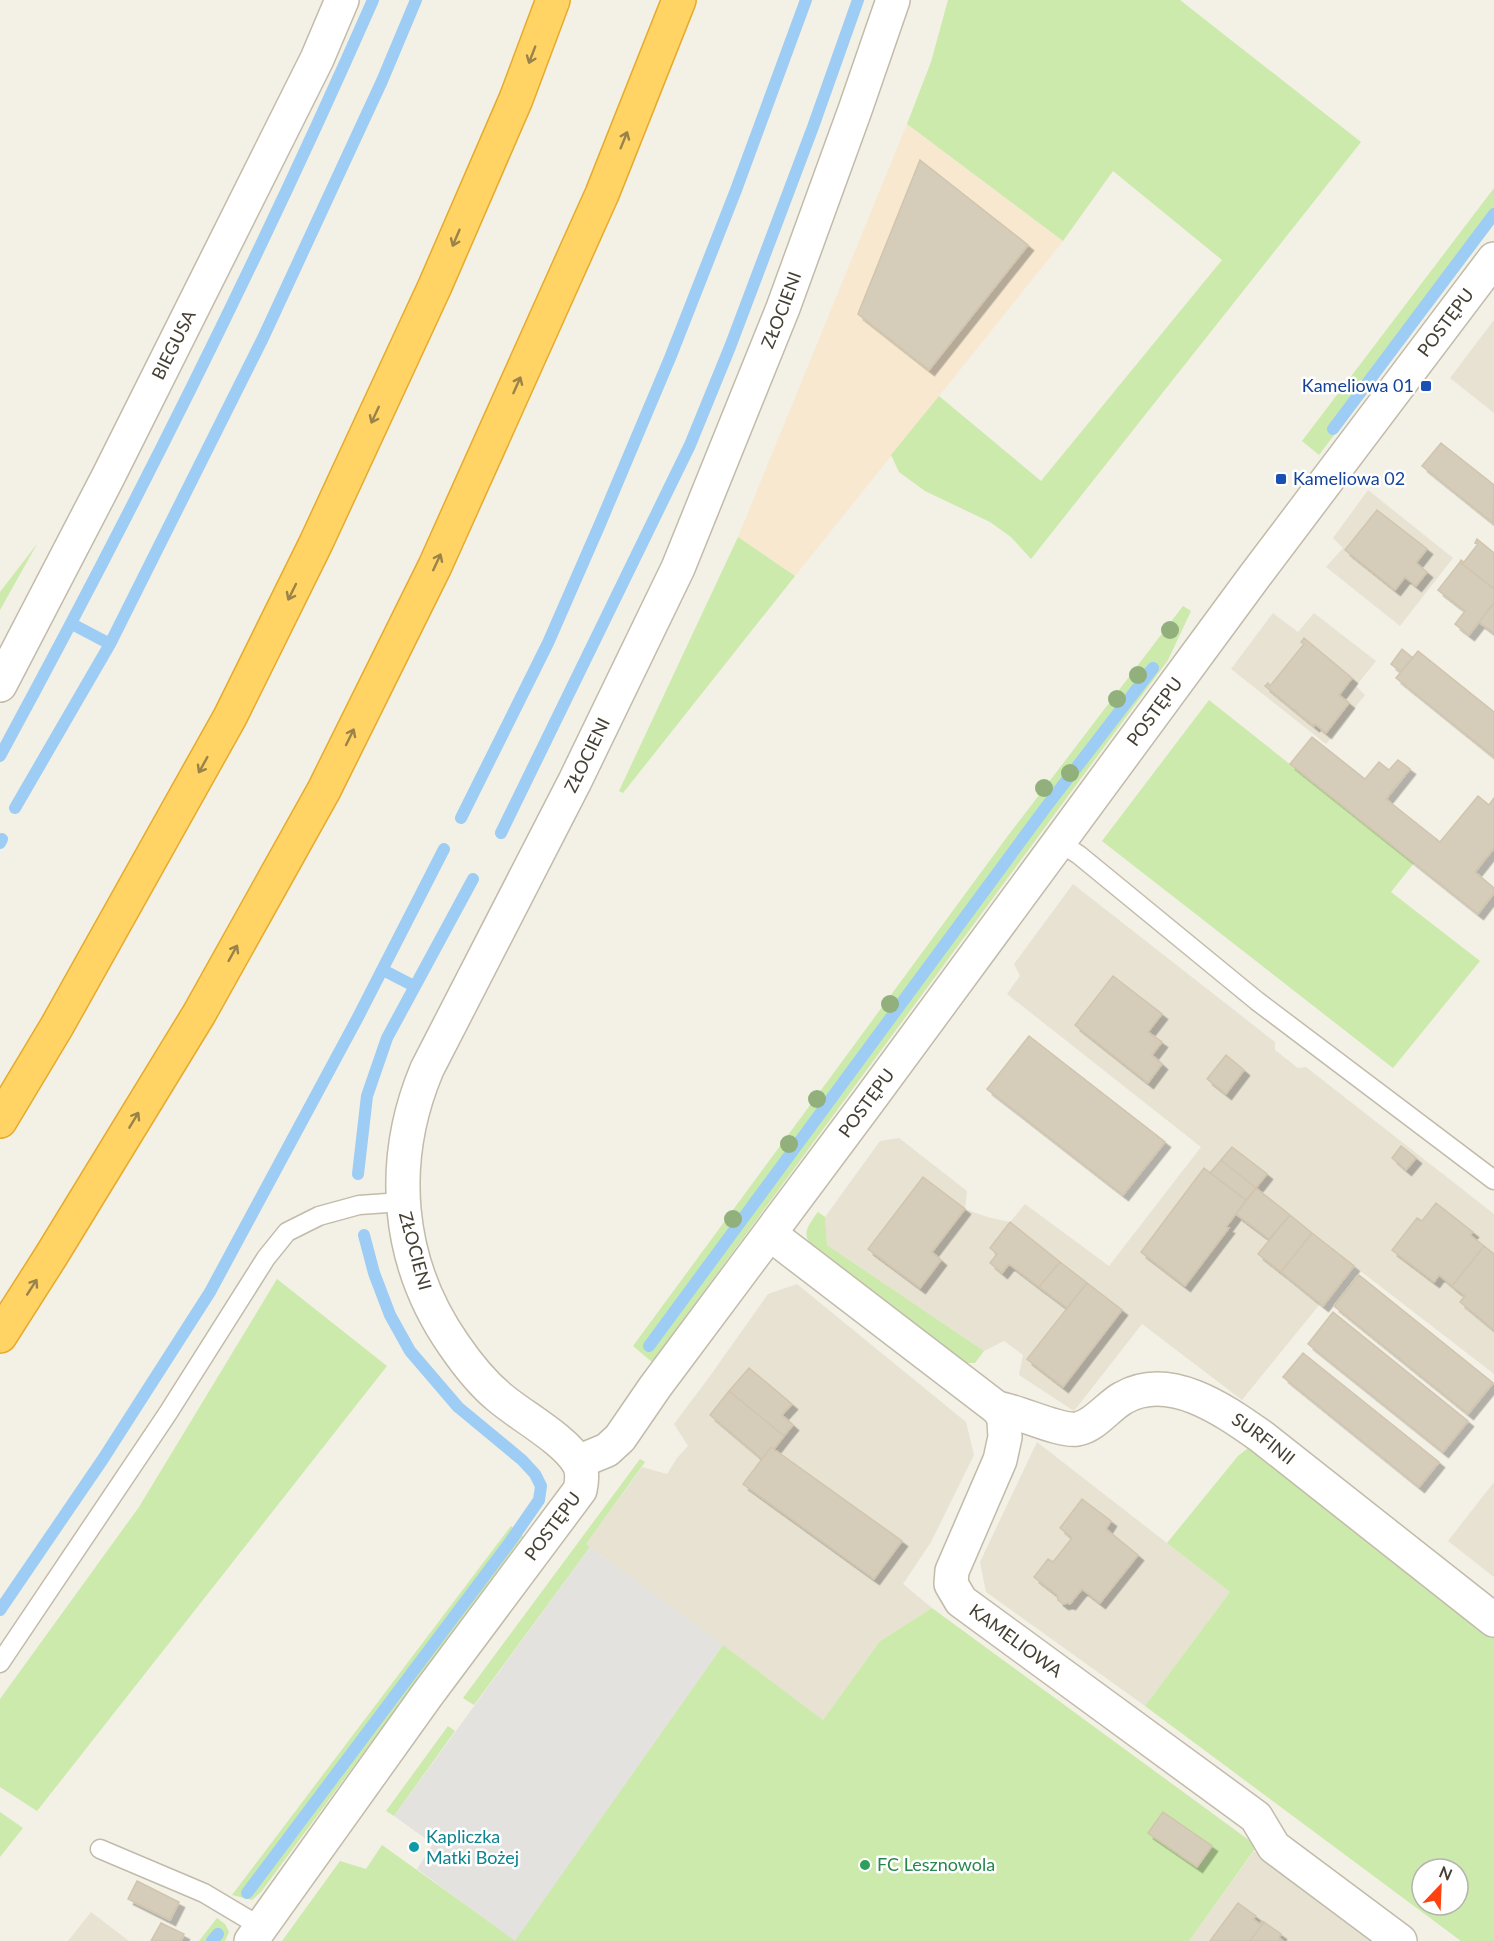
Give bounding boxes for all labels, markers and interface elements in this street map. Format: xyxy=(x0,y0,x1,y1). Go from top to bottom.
one-way arrow xyxy=(526,45,537,64)
one-way arrow xyxy=(619,131,630,149)
one-way arrow xyxy=(450,228,461,246)
street label: ZŁOCIENI xyxy=(756,268,805,351)
street label: POSTĘPU xyxy=(1412,283,1478,361)
street label: BIEGUSA xyxy=(147,305,200,383)
place label: Kameliowa 01 xyxy=(1302,374,1414,396)
one-way arrow xyxy=(511,376,523,394)
marker: Kameliowa 01 xyxy=(1419,379,1433,393)
one-way arrow xyxy=(369,406,381,424)
place label: Kameliowa 02 xyxy=(1293,467,1405,489)
marker: Kameliowa 02 xyxy=(1274,472,1288,486)
one-way arrow xyxy=(431,554,443,572)
one-way arrow xyxy=(286,582,297,600)
street label: POSTĘPU xyxy=(1121,672,1187,750)
street label: ZŁOCIENI xyxy=(559,714,614,796)
one-way arrow xyxy=(345,729,357,747)
one-way arrow xyxy=(197,756,209,773)
one-way arrow xyxy=(228,944,239,962)
street label: POSTĘPU xyxy=(833,1064,899,1141)
one-way arrow xyxy=(128,1112,140,1129)
street label: ZŁOCIENI xyxy=(395,1209,437,1292)
one-way arrow xyxy=(25,1278,38,1295)
street label: SURFINII xyxy=(1228,1408,1300,1469)
street label: POSTĘPU xyxy=(519,1487,585,1564)
street label: KAMELIOWA xyxy=(965,1599,1068,1682)
place label: Kapliczka Matki Bożej xyxy=(426,1825,519,1868)
marker: Kapliczka Matki Bożej xyxy=(407,1840,421,1854)
place label: FC Lesznowola xyxy=(877,1853,995,1875)
north arrow xyxy=(1410,1857,1470,1917)
marker: FC Lesznowola xyxy=(858,1858,872,1872)
text: N xyxy=(1437,1862,1455,1884)

